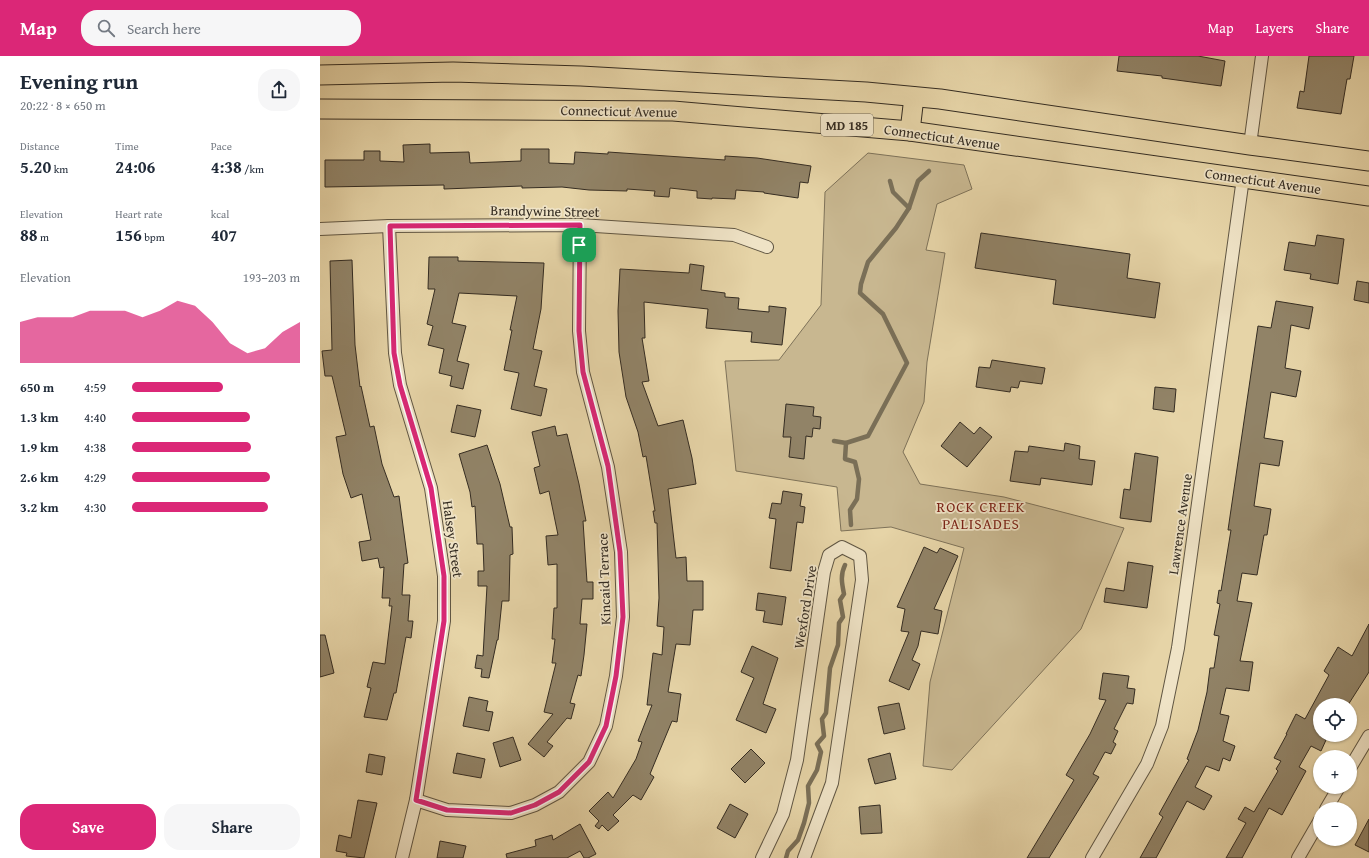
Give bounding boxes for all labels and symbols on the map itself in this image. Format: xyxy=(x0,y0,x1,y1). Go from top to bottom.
street label: Connecticut Avenue xyxy=(560,100,678,122)
road number: MD 185 xyxy=(821,114,873,136)
street label: Connecticut Avenue xyxy=(883,119,1002,155)
street label: Connecticut Avenue xyxy=(1204,163,1323,199)
street label: Brandywine Street xyxy=(490,200,600,222)
pin xyxy=(562,228,596,262)
street label: Lawrence Avenue xyxy=(1163,472,1197,576)
district label: ROCK CREEK PALISADES xyxy=(937,496,1025,534)
street label: Halsey Street xyxy=(438,499,468,579)
street label: Kincaid Terrace xyxy=(592,532,616,625)
street label: Wexford Drive xyxy=(789,563,822,650)

